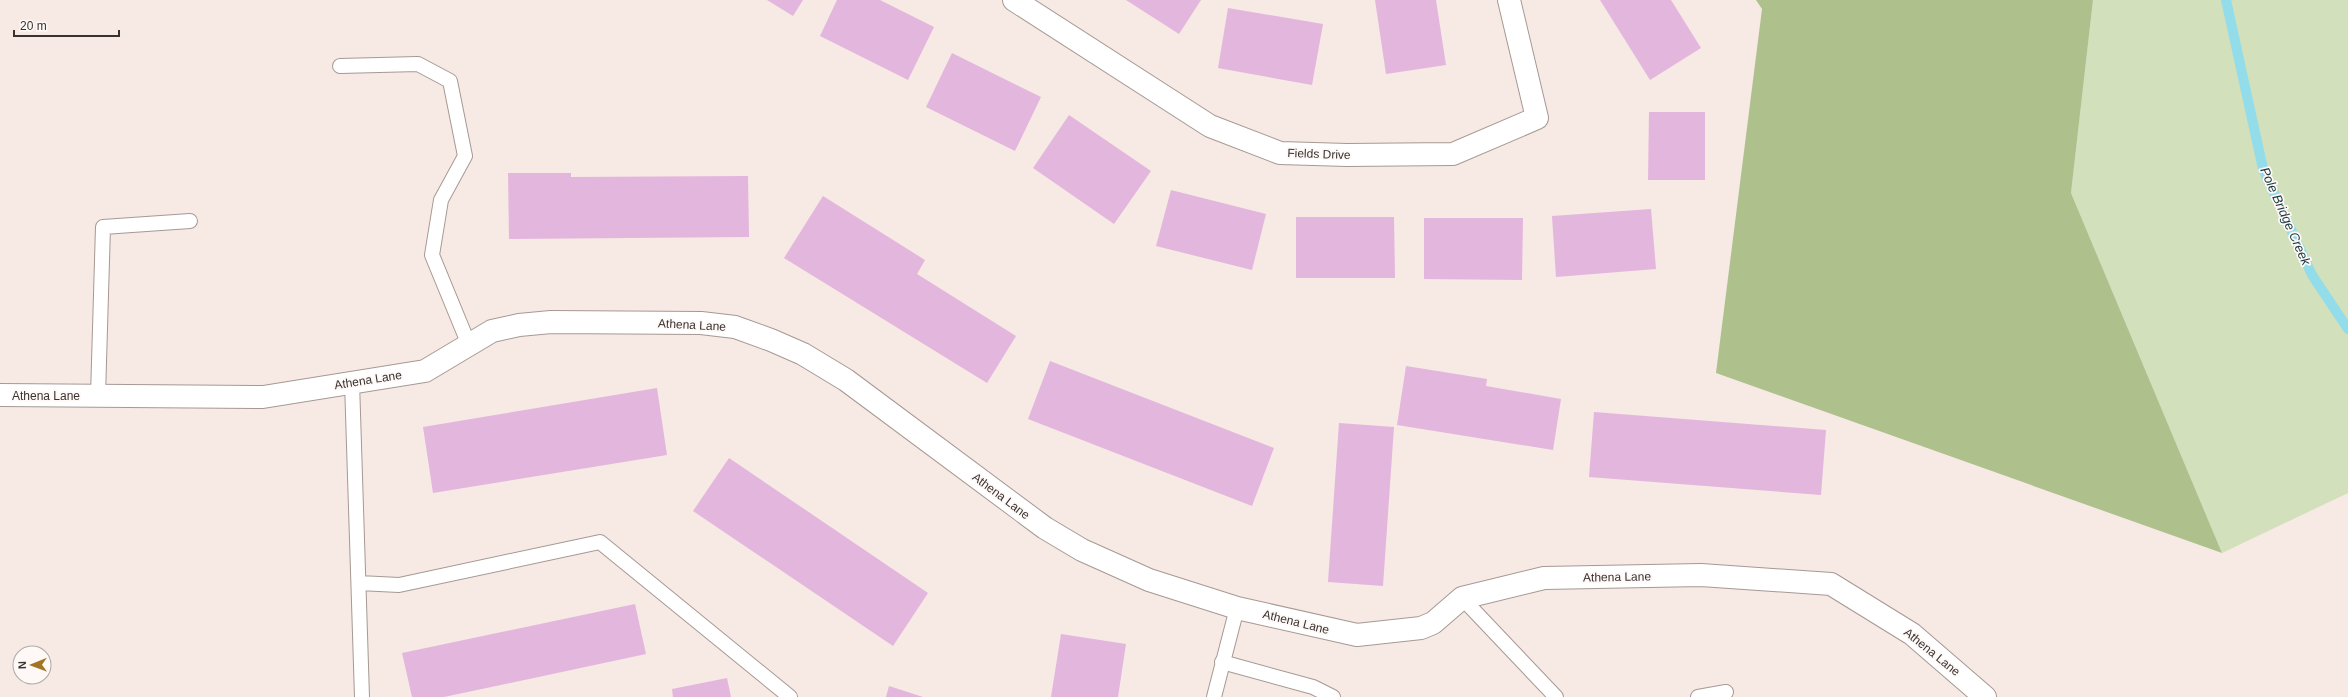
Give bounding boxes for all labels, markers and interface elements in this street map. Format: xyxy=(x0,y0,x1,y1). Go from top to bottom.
scale bar xyxy=(14,12,119,38)
text: 20 m xyxy=(20,19,47,33)
street label: Fields Drive xyxy=(1287,146,1351,162)
water label: Pole Bridge Creek xyxy=(2257,165,2314,269)
street label: Athena Lane xyxy=(658,316,727,334)
street label: Athena Lane xyxy=(333,368,403,392)
street label: Athena Lane xyxy=(12,389,80,403)
street label: Athena Lane xyxy=(970,470,1033,522)
street label: Athena Lane xyxy=(1583,569,1651,585)
street label: Athena Lane xyxy=(1261,607,1331,637)
street label: Athena Lane xyxy=(1901,625,1963,679)
north arrow xyxy=(12,645,52,685)
text: N xyxy=(16,661,28,669)

